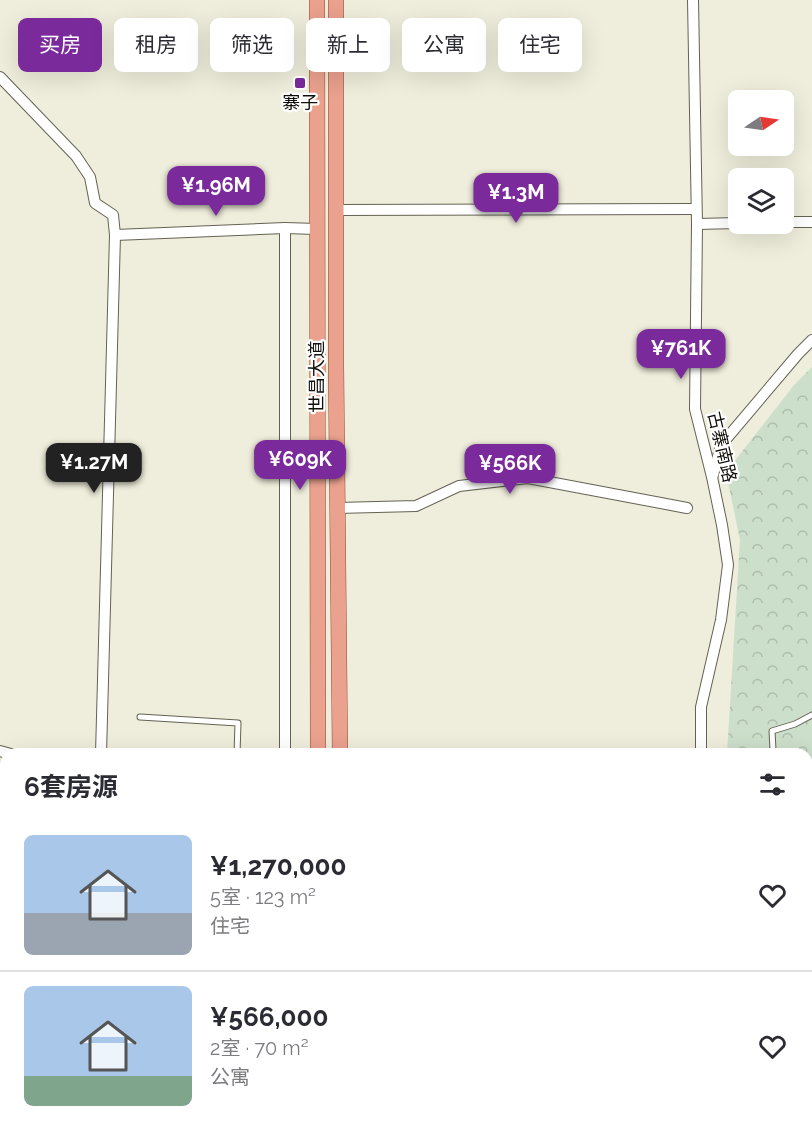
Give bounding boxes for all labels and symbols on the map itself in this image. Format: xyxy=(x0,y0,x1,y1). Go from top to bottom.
marker: 寨子 xyxy=(293,76,307,90)
north arrow xyxy=(728,90,794,156)
place label: 寨子 xyxy=(282,92,318,113)
pin: ¥1.96M xyxy=(167,166,265,217)
pin: ¥1.3M xyxy=(474,173,558,224)
pin: ¥761K xyxy=(639,329,723,380)
street label: 世昌大道 xyxy=(306,341,327,413)
street label: 古寨南路 xyxy=(704,409,741,484)
pin: ¥609K xyxy=(258,440,342,491)
pin: ¥1.27M xyxy=(45,443,143,494)
pin: ¥566K xyxy=(468,444,552,495)

